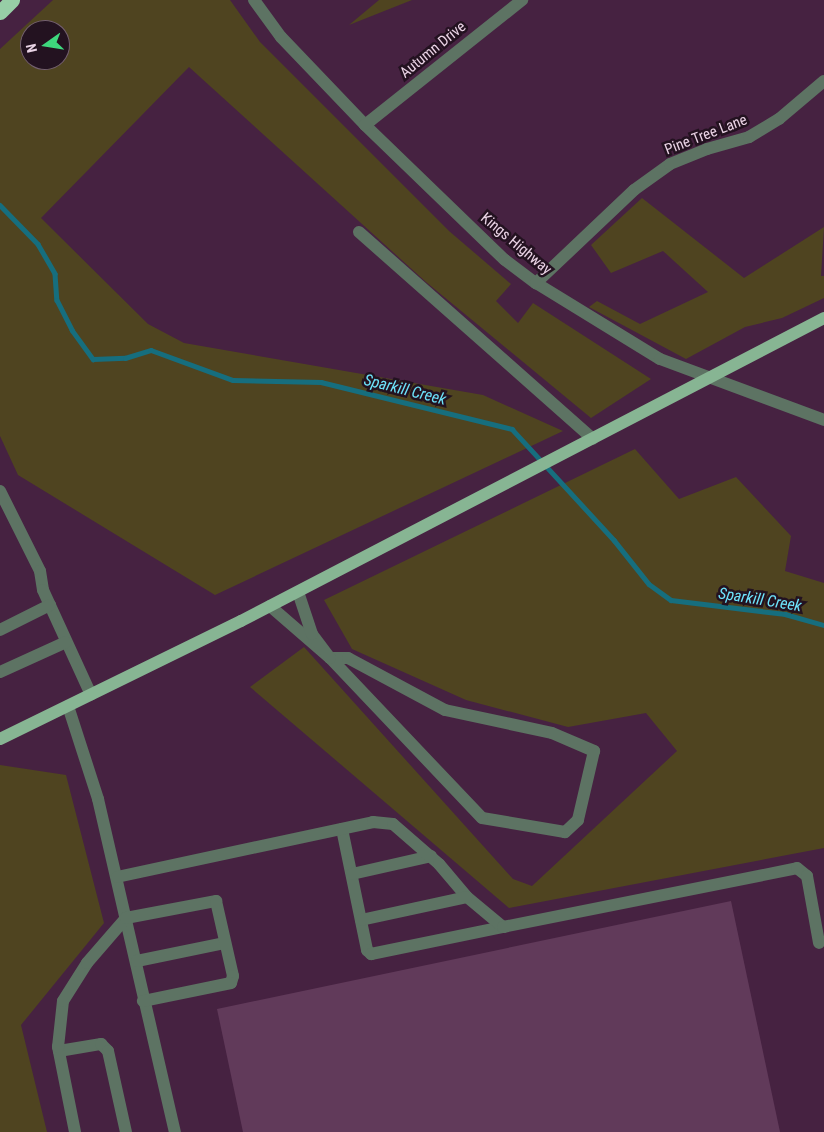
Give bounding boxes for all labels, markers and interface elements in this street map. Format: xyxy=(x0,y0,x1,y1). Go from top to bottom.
street label: Autumn Drive xyxy=(396,18,470,82)
north arrow xyxy=(20,20,70,70)
text: N xyxy=(23,42,40,54)
street label: Pine Tree Lane xyxy=(662,111,750,159)
street label: Kings Highway xyxy=(477,209,555,279)
water label: Sparkill Creek xyxy=(362,371,448,409)
water label: Sparkill Creek xyxy=(717,584,803,616)

